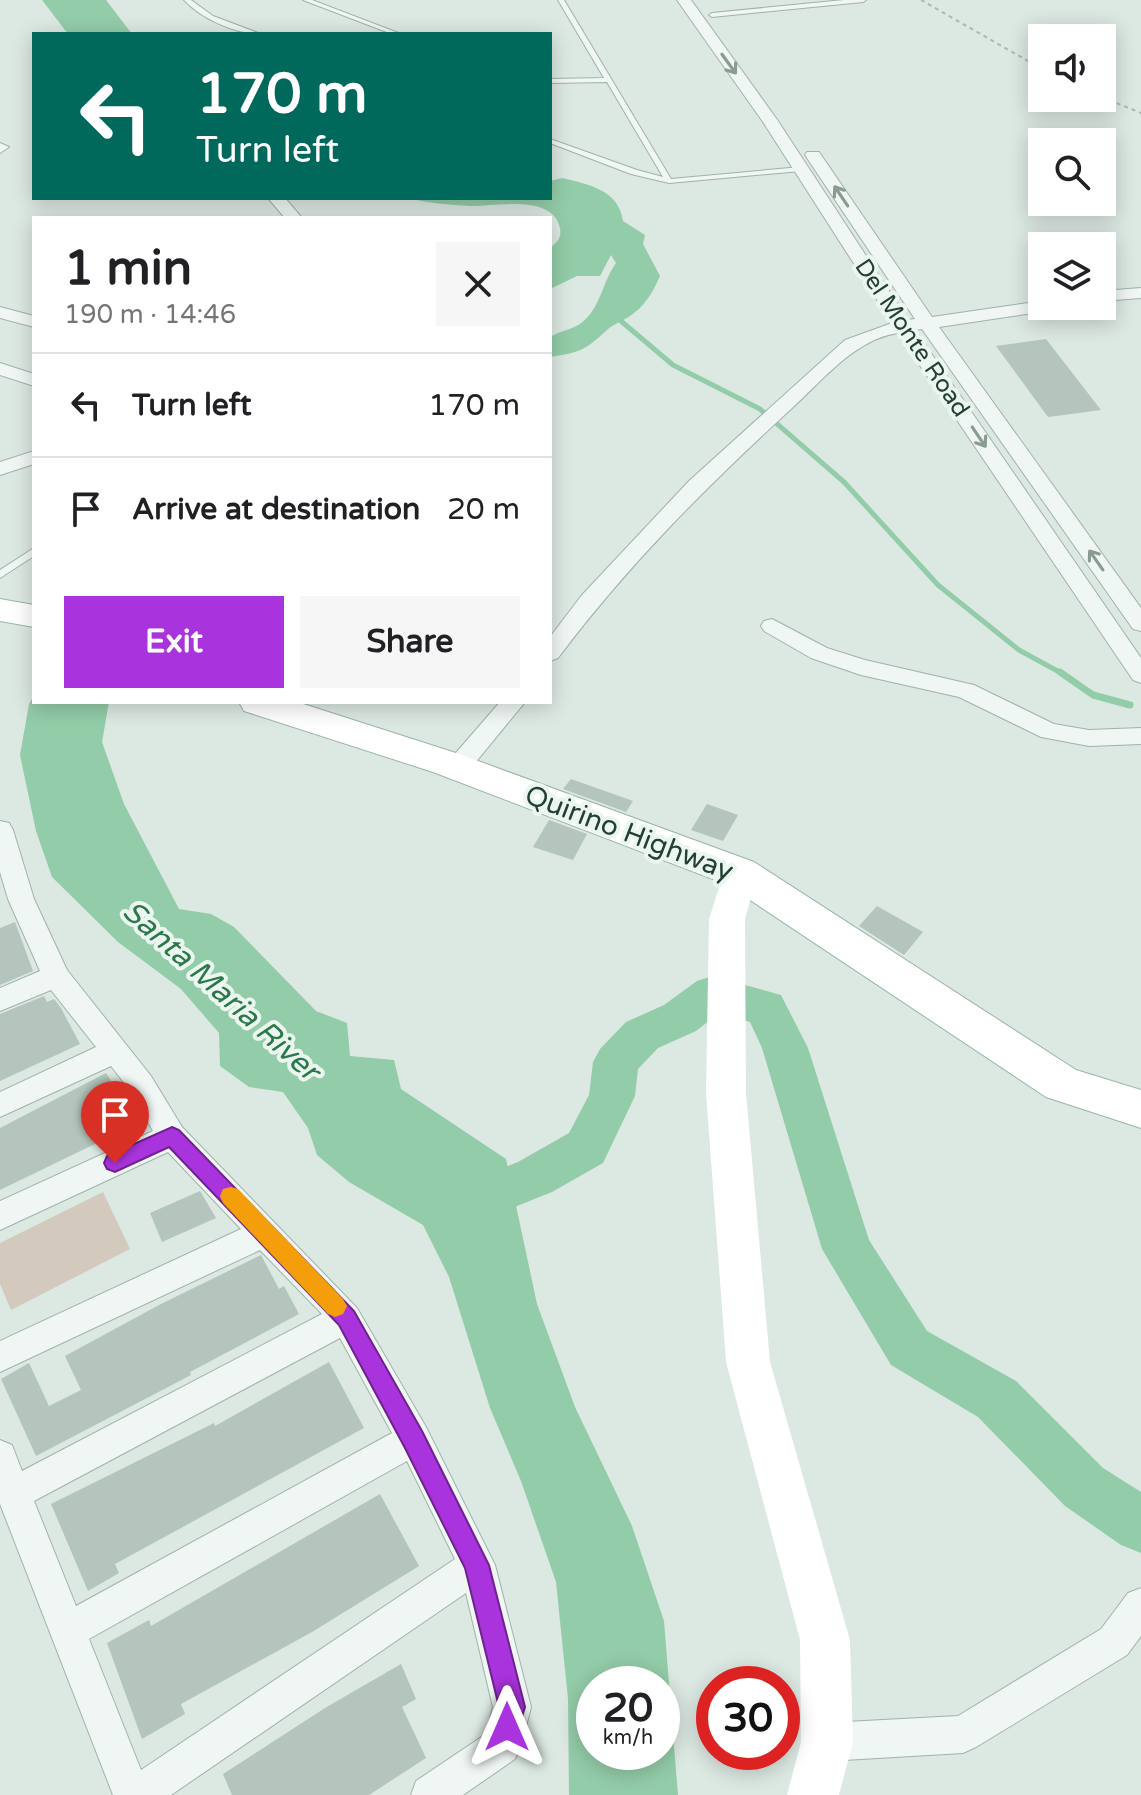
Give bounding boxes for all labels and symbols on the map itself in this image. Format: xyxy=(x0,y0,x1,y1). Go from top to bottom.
one-way arrow xyxy=(721,52,737,74)
one-way arrow xyxy=(833,186,849,208)
street label: Del Monte Road xyxy=(848,254,976,422)
one-way arrow xyxy=(970,425,987,447)
one-way arrow xyxy=(1088,550,1104,572)
street label: Quirino Highway xyxy=(520,778,738,888)
water label: Santa Maria River xyxy=(115,893,330,1091)
pin xyxy=(81,1081,149,1163)
speed limit sign: 30 xyxy=(696,1666,800,1770)
position arrow xyxy=(465,1685,549,1769)

